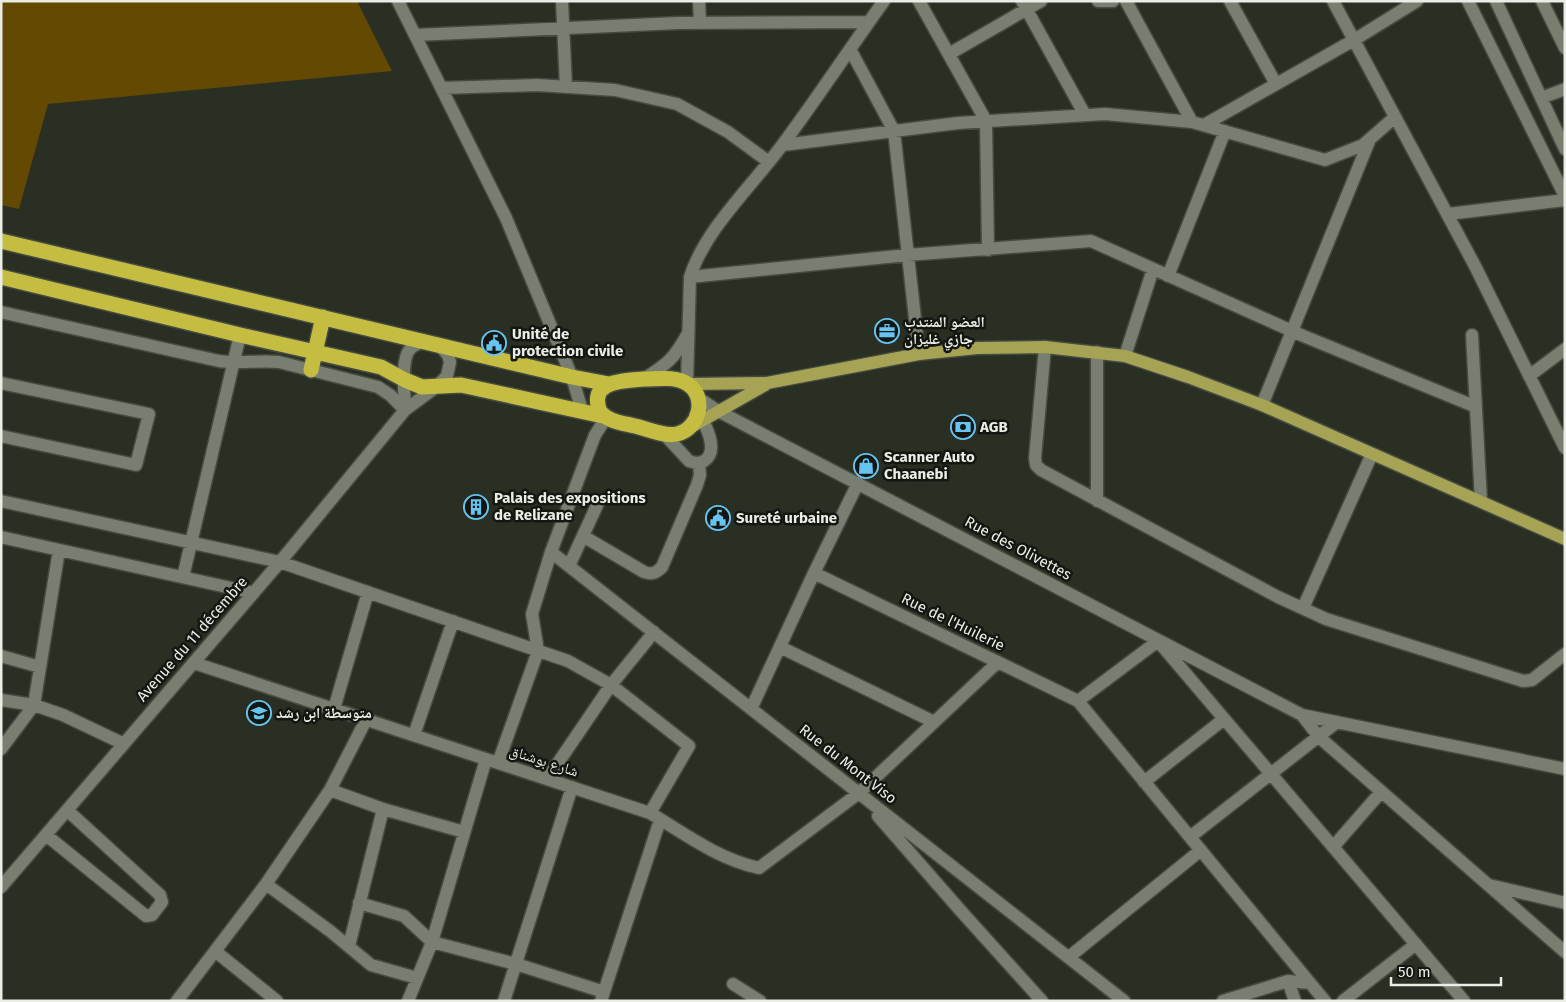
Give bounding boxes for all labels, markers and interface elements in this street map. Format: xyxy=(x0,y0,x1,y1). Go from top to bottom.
place label: العضو المنتدب جازي غليزان xyxy=(904,313,985,351)
office icon: العضو المنتدب جازي غليزان xyxy=(874,318,900,344)
place label: Unité de protection civile xyxy=(512,325,623,360)
public building icon: Unité de protection civile xyxy=(481,330,507,356)
bank icon: AGB xyxy=(950,414,976,440)
place label: AGB xyxy=(979,418,1008,436)
place label: Scanner Auto Chaanebi xyxy=(884,448,975,483)
shop icon: Scanner Auto Chaanebi xyxy=(853,453,879,479)
place label: Palais des expositions de Relizane xyxy=(494,489,646,524)
building icon: Palais des expositions de Relizane xyxy=(463,494,489,520)
public building icon: Sureté urbaine xyxy=(705,505,731,531)
place label: Sureté urbaine xyxy=(736,509,837,527)
street label: Rue des Olivettes xyxy=(962,512,1074,584)
street label: Avenue du 11 décembre xyxy=(133,573,251,705)
street label: Rue de l'Huilerie xyxy=(899,589,1007,655)
school or university icon: متوسطة ابن رشد xyxy=(246,700,272,726)
place label: متوسطة ابن رشد xyxy=(276,704,372,722)
street label: Rue du Mont Viso xyxy=(796,720,900,808)
street label: شارع بوشناق xyxy=(507,741,581,782)
scale bar xyxy=(1391,954,1501,986)
text: 50 m xyxy=(1398,963,1431,981)

